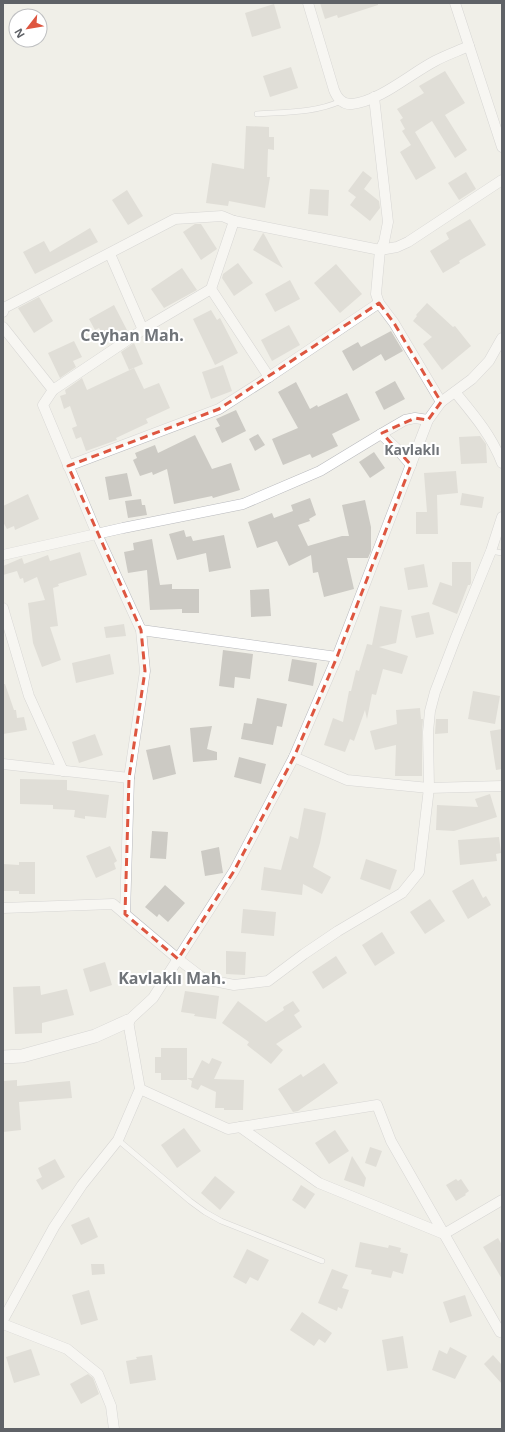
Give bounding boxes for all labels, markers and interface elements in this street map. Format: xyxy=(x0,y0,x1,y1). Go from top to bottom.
north arrow xyxy=(8,8,48,48)
text: N xyxy=(10,26,28,41)
district label: Ceyhan Mah. xyxy=(80,324,184,346)
district label: Kavlaklı xyxy=(384,440,440,459)
district label: Kavlaklı Mah. xyxy=(118,967,226,989)

